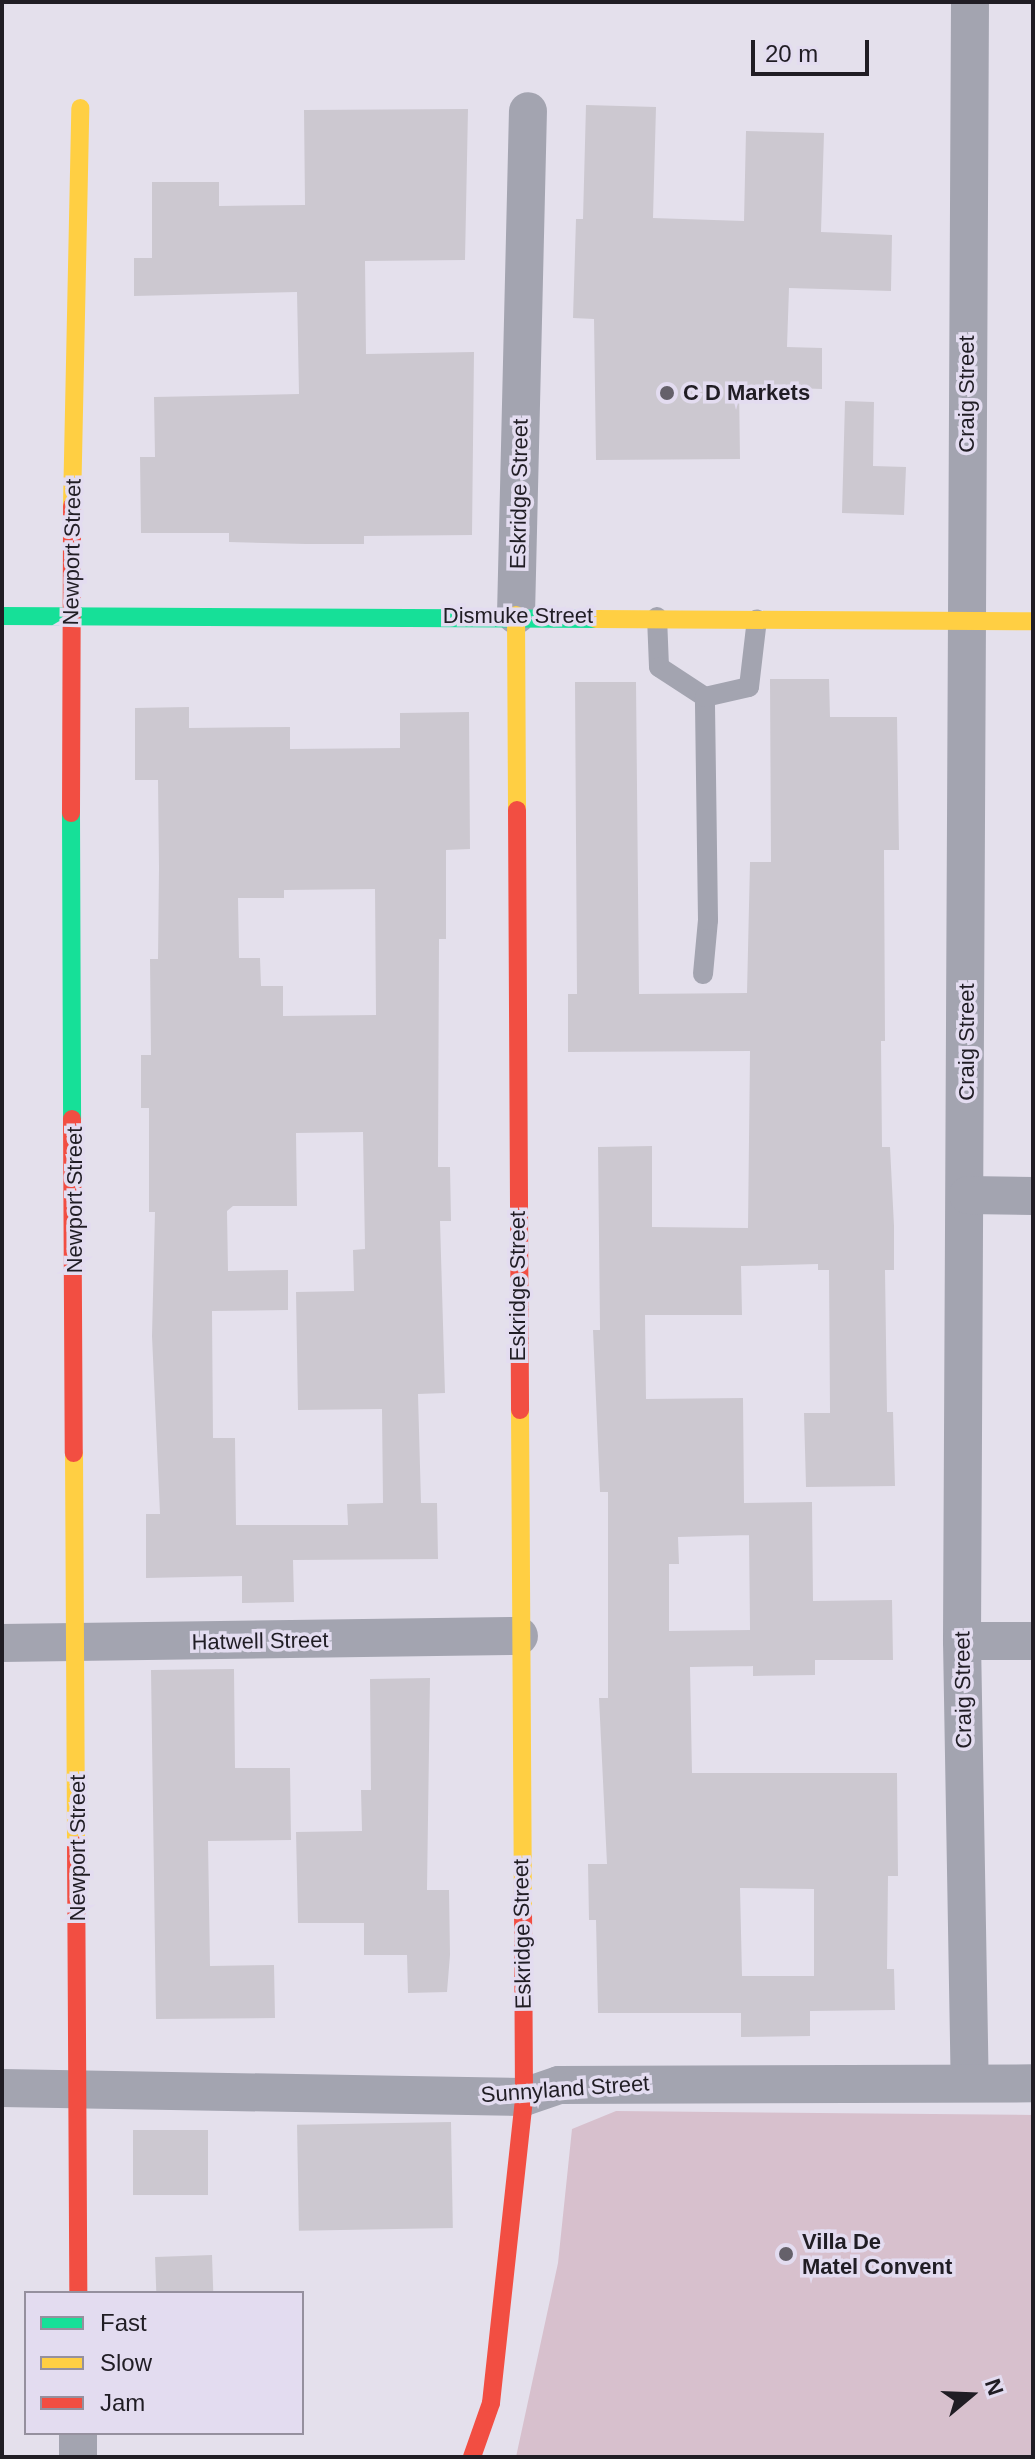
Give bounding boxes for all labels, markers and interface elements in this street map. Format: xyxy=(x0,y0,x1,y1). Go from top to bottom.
scale bar xyxy=(755,24,873,74)
text: 20 m xyxy=(765,40,818,67)
street label: Craig Street xyxy=(954,335,980,453)
place label: C D Markets xyxy=(683,380,810,406)
marker: C D Markets xyxy=(658,384,676,402)
street label: Eskridge Street xyxy=(504,419,534,569)
street label: Newport Street xyxy=(58,478,86,626)
street label: Dismuke Street xyxy=(443,603,593,629)
street label: Craig Street xyxy=(954,983,980,1101)
street label: Newport Street xyxy=(62,1127,88,1273)
street label: Eskridge Street xyxy=(505,1211,531,1361)
street label: Hatwell Street xyxy=(191,1627,329,1655)
street label: Craig Street xyxy=(949,1631,977,1749)
street label: Newport Street xyxy=(65,1775,91,1921)
street label: Eskridge Street xyxy=(507,1859,537,2009)
street label: Sunnyland Street xyxy=(480,2070,650,2108)
place label: Villa De Matel Convent xyxy=(802,2228,952,2280)
marker: Villa De Matel Convent xyxy=(777,2245,795,2263)
legend xyxy=(24,2291,304,2435)
text: Fast xyxy=(100,2309,147,2336)
text: Slow xyxy=(100,2349,152,2376)
north arrow xyxy=(931,2355,1011,2435)
text: N xyxy=(980,2375,1009,2399)
text: Jam xyxy=(100,2389,145,2416)

